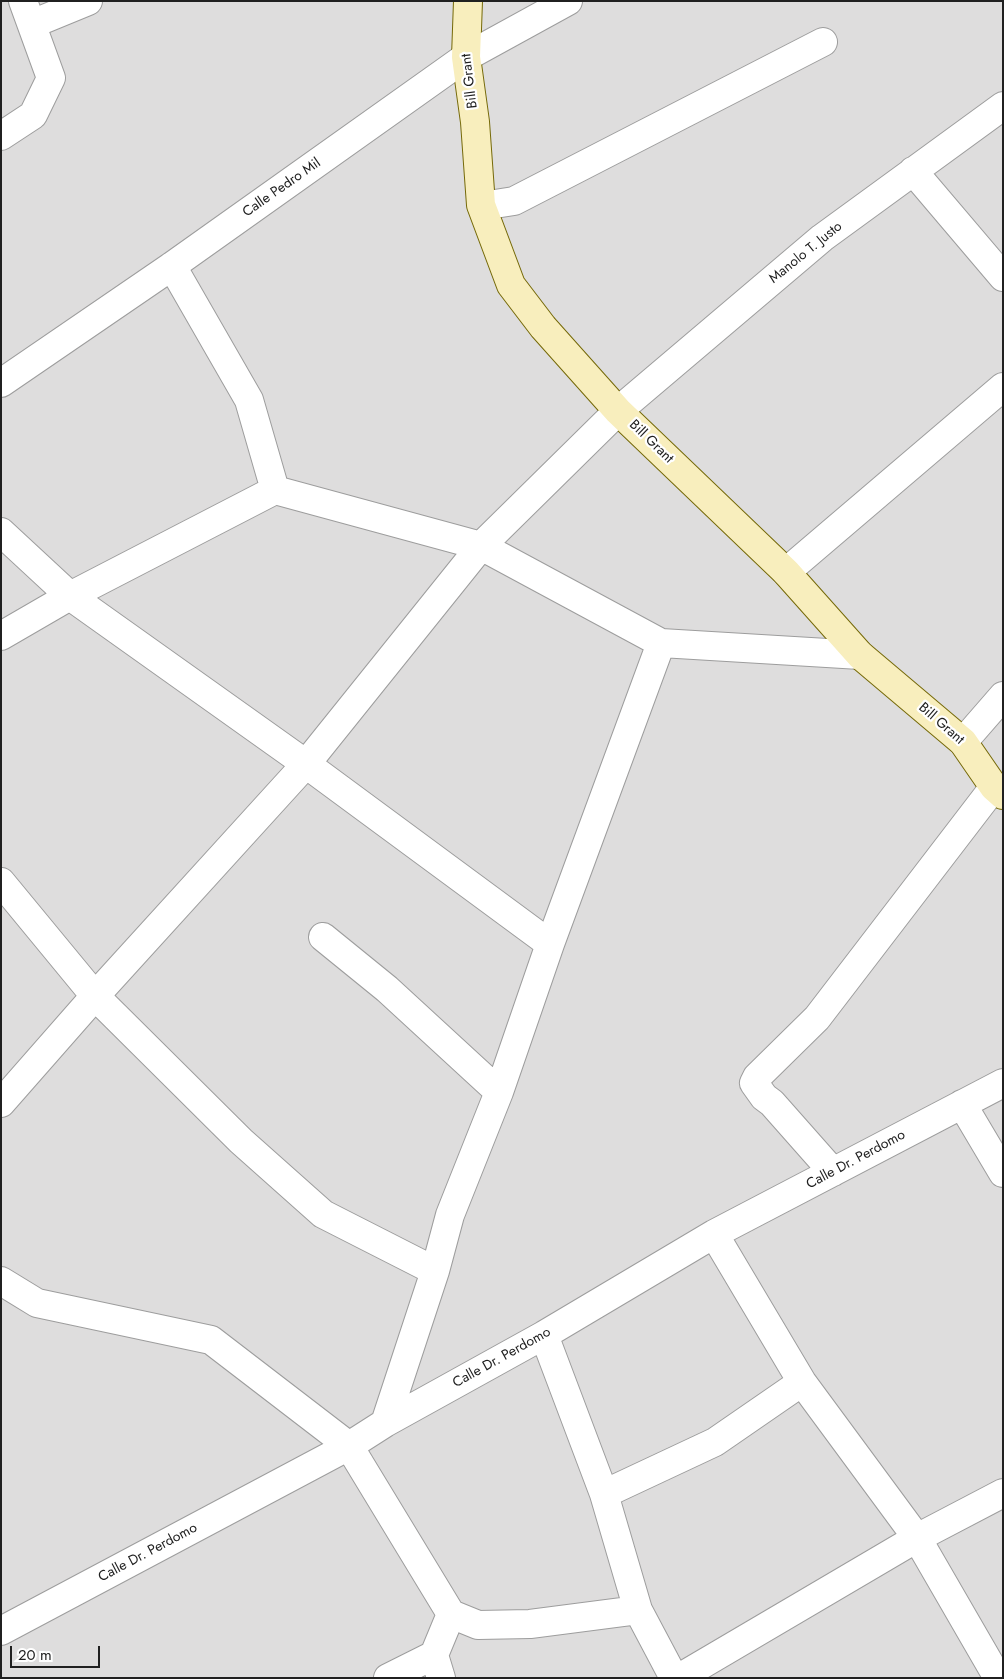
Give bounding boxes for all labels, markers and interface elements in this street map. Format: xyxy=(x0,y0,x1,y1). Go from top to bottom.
street label: Bill Grant xyxy=(458,53,482,109)
street label: Calle Pedro Mil xyxy=(240,155,324,221)
street label: Manolo T. Justo xyxy=(766,218,846,288)
street label: Bill Grant xyxy=(625,417,677,467)
street label: Bill Grant xyxy=(915,700,967,748)
street label: Calle Dr. Perdomo xyxy=(804,1127,908,1193)
street label: Calle Dr. Perdomo xyxy=(450,1324,554,1392)
street label: Calle Dr. Perdomo xyxy=(96,1520,200,1586)
scale bar xyxy=(12,1636,102,1668)
text: 20 m xyxy=(18,1644,52,1666)

